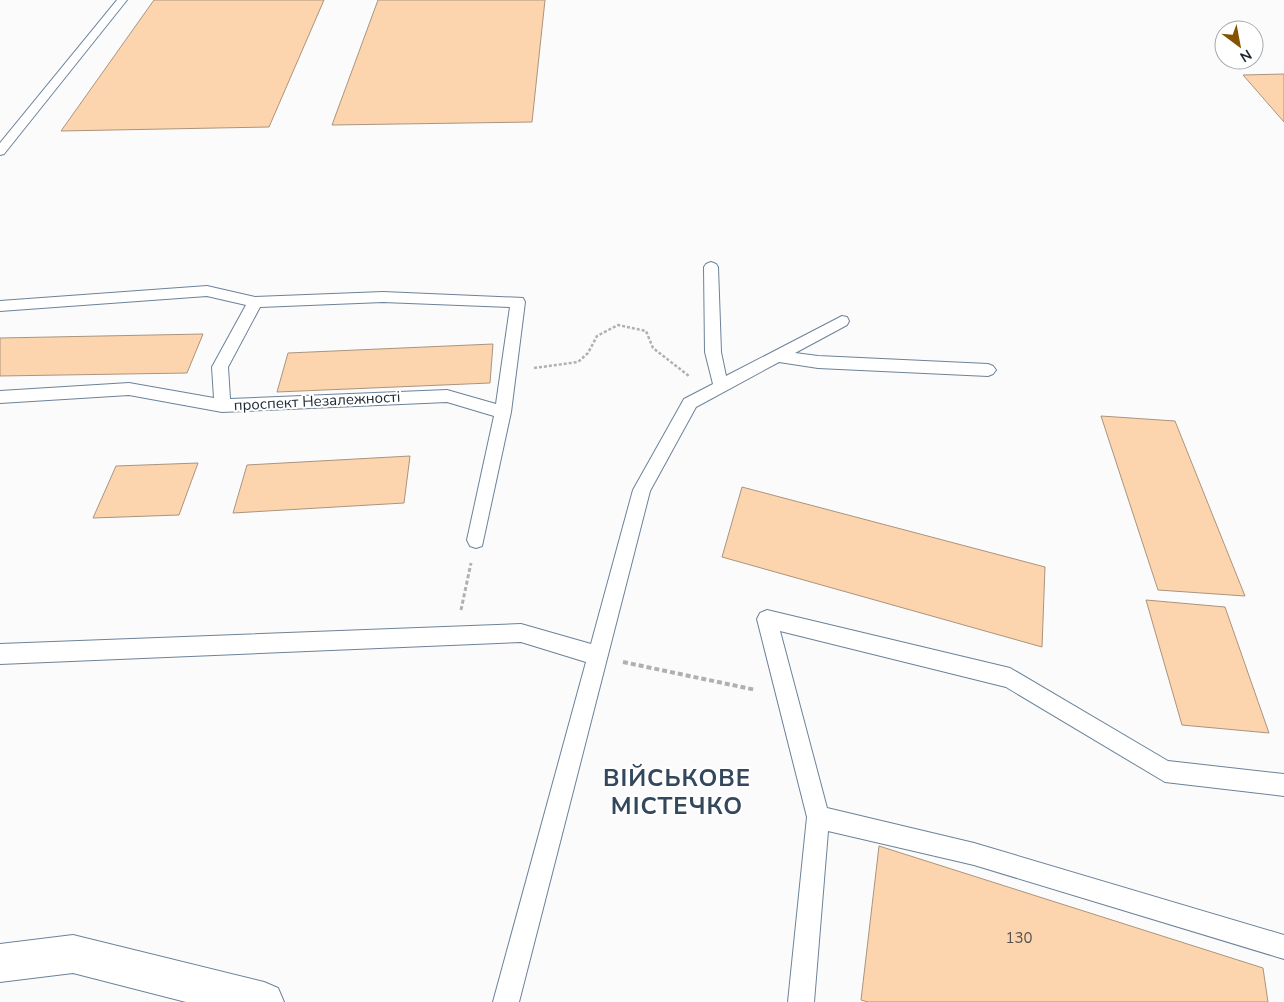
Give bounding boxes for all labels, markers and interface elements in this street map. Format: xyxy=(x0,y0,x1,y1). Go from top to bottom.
north arrow xyxy=(1214,20,1264,70)
text: N xyxy=(1236,45,1255,66)
street label: проспект Незалежності xyxy=(233,387,401,415)
district label: ВІЙСЬКОВЕ МІСТЕЧКО xyxy=(603,762,751,822)
house number: 130 xyxy=(1005,928,1033,948)

